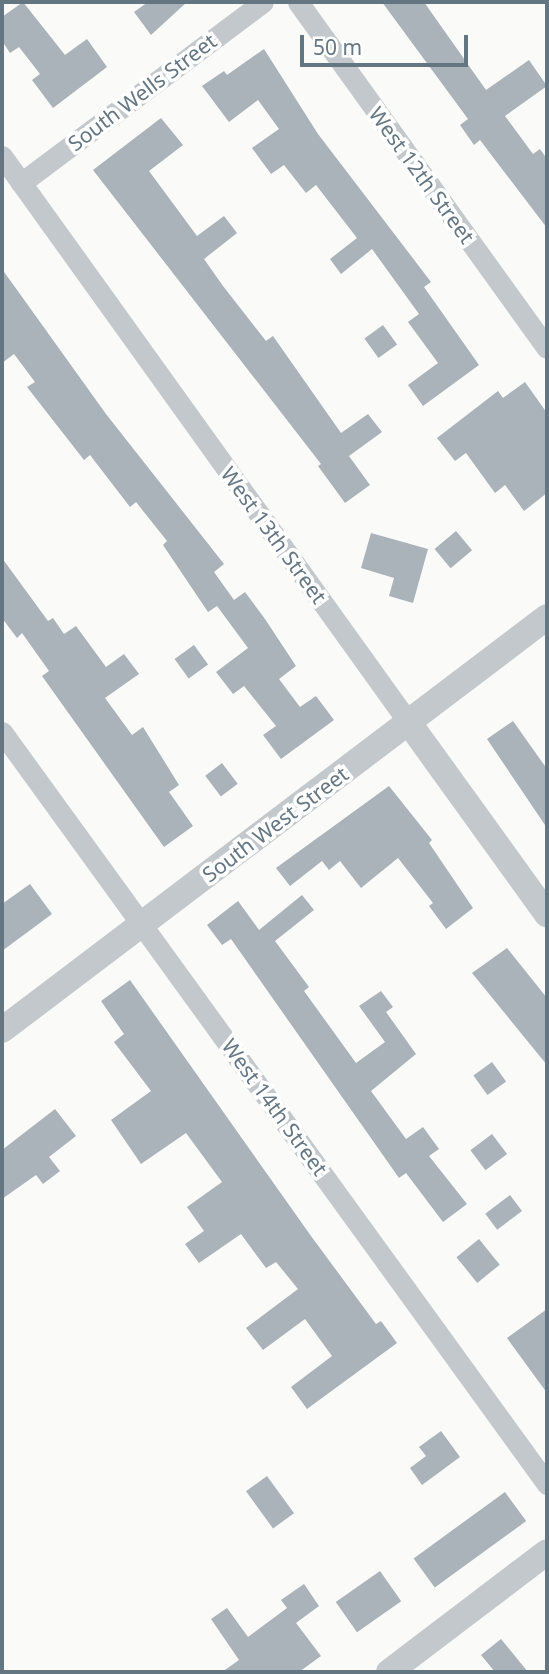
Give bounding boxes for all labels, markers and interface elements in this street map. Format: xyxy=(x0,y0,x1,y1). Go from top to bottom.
scale bar xyxy=(304,21,472,65)
street label: South Wells Street xyxy=(63,28,221,156)
text: 50 m xyxy=(313,33,362,61)
street label: West 12th Street xyxy=(364,102,480,248)
street label: West 13th Street xyxy=(216,462,332,608)
street label: South West Street xyxy=(197,761,353,887)
street label: West 14th Street xyxy=(217,1034,333,1180)

